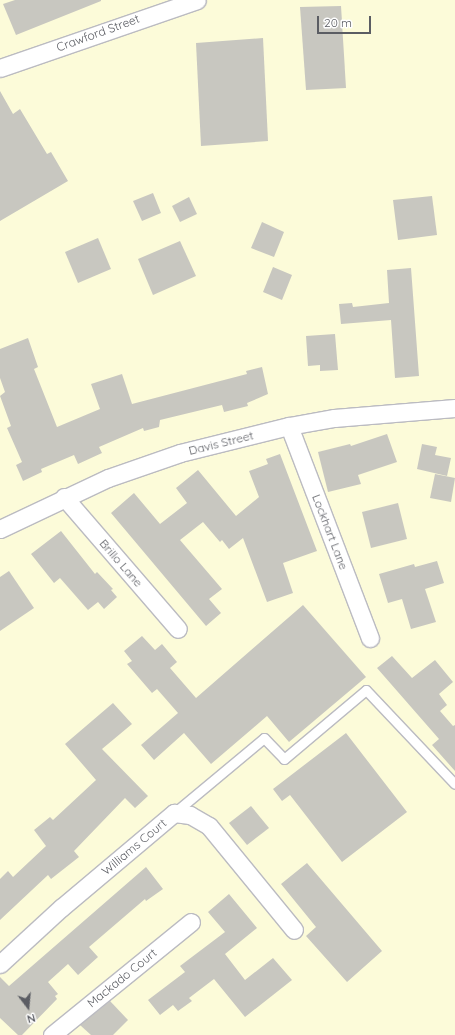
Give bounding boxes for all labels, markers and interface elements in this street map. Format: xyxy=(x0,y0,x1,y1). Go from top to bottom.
scale bar xyxy=(319,8,373,34)
street label: Crawford Street xyxy=(54,11,142,55)
text: 20 m xyxy=(324,15,352,30)
street label: Davis Street xyxy=(187,428,255,458)
street label: Lockhart Lane xyxy=(309,492,351,572)
street label: Brillo Lane xyxy=(96,536,146,590)
street label: Williams Court xyxy=(99,816,169,878)
street label: Mackado Court xyxy=(84,946,160,1010)
north arrow xyxy=(8,987,48,1027)
text: N xyxy=(25,1011,37,1026)

